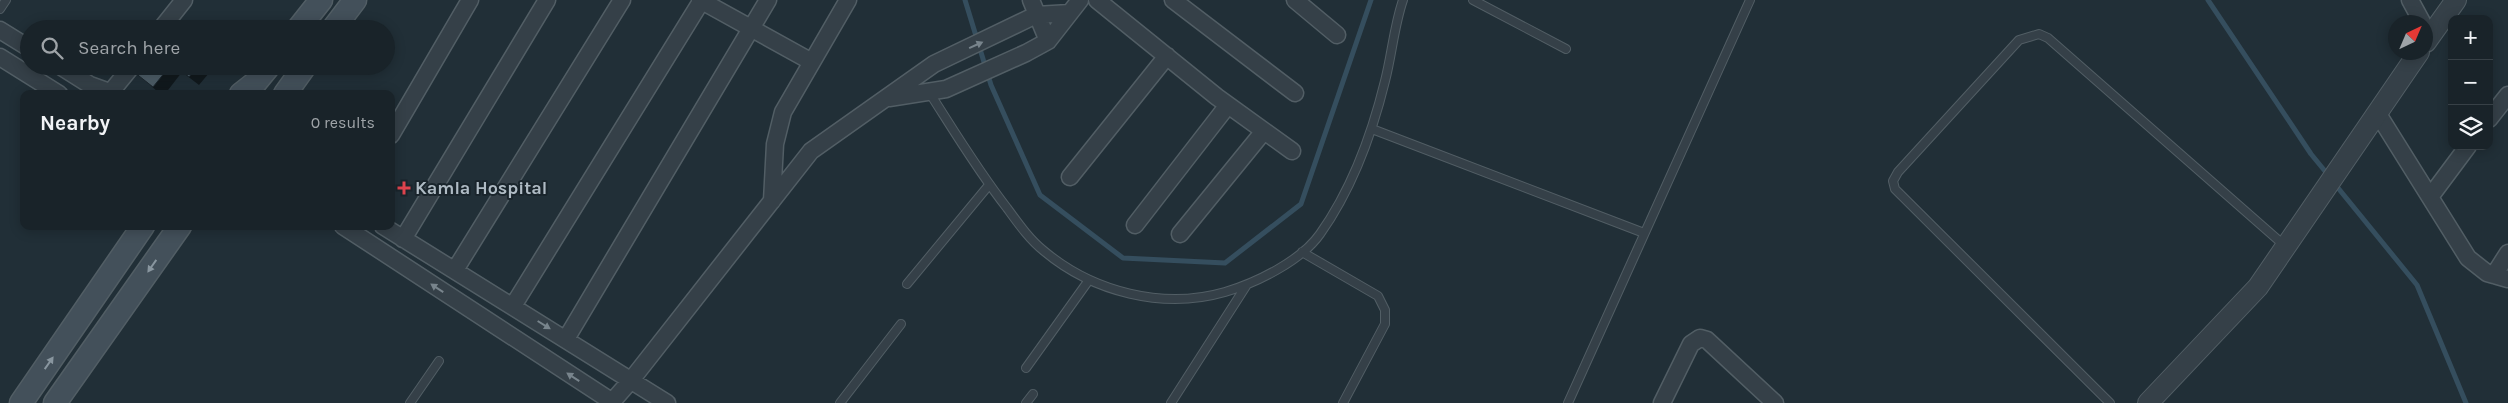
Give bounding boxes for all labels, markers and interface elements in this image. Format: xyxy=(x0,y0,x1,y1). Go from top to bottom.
north arrow xyxy=(2388,15,2433,60)
map controls xyxy=(2448,15,2493,150)
button: + xyxy=(2448,15,2493,60)
search box xyxy=(20,20,395,75)
icon: search xyxy=(38,34,66,62)
text: Search here xyxy=(78,37,180,59)
one-way arrow xyxy=(969,40,983,48)
button: − xyxy=(2448,60,2493,105)
button: layers xyxy=(2448,105,2493,150)
text: Nearby xyxy=(40,111,110,135)
text: 0 results xyxy=(311,113,375,132)
place label: Kamla Hospital xyxy=(415,177,547,199)
marker: Kamla Hospital xyxy=(397,181,411,195)
one-way arrow xyxy=(147,259,157,273)
one-way arrow xyxy=(430,283,444,293)
one-way arrow xyxy=(537,320,550,330)
one-way arrow xyxy=(44,356,54,370)
one-way arrow xyxy=(567,372,580,381)

